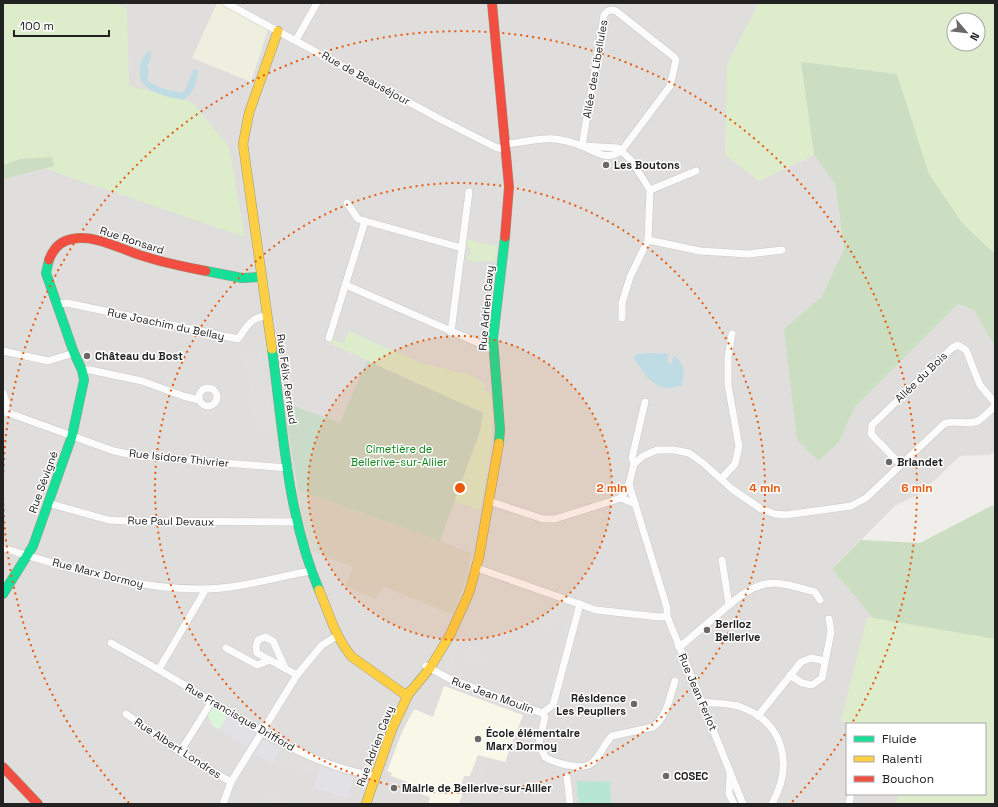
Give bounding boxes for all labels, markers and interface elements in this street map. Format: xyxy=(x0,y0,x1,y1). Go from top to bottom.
scale bar xyxy=(14,12,109,38)
north arrow xyxy=(946,12,986,52)
text: 100 m xyxy=(20,18,54,34)
street label: Allée des Libellules xyxy=(579,18,611,119)
text: N xyxy=(967,30,983,43)
street label: Rue de Beauséjour xyxy=(319,48,413,108)
place label: Les Boutons xyxy=(614,158,680,172)
marker: Les Boutons xyxy=(601,160,611,170)
street label: Rue Ronsard xyxy=(98,223,166,257)
street label: Rue Adrien Cavy xyxy=(475,265,497,351)
street label: Rue Joachim du Bellay xyxy=(106,305,226,343)
street label: Rue Félix Perraud xyxy=(274,333,300,425)
street label: Allée du Bois xyxy=(892,348,950,405)
place label: Château du Bost xyxy=(95,349,183,363)
marker: Château du Bost xyxy=(82,351,92,361)
park label: Cimetière de Bellerive-sur-Aliier xyxy=(351,442,447,469)
street label: Rue Isidore Thivrier xyxy=(128,446,230,470)
street label: Rue Sévigné xyxy=(25,449,61,515)
place label: Briandet xyxy=(897,455,943,469)
marker: Briandet xyxy=(884,457,894,467)
text: 2 min xyxy=(596,480,628,496)
text: 4 min xyxy=(749,480,781,496)
text: 6 min xyxy=(901,480,933,496)
centre of rings xyxy=(453,481,467,495)
street label: Rue Paul Devaux xyxy=(128,513,215,529)
street label: Rue Marx Dormoy xyxy=(51,555,145,591)
place label: Berlioz Bellerive xyxy=(715,617,760,644)
marker: Berlioz Bellerive xyxy=(702,625,712,635)
street label: Rue Jean Ferlot xyxy=(675,651,721,733)
street label: Rue Jean Moulin xyxy=(450,674,536,716)
street label: Rue Francisque Drifford xyxy=(183,680,297,754)
place label: Résidence Les Peupliers xyxy=(556,691,626,718)
marker: Résidence Les Peupliers xyxy=(629,699,639,709)
street label: Rue Adrien Cavy xyxy=(353,704,397,788)
street label: Rue Albert Londres xyxy=(132,715,224,781)
legend xyxy=(846,723,986,795)
place label: École élémentaire Marx Dormoy xyxy=(486,726,580,753)
text: Fluide xyxy=(882,731,917,747)
marker: École élémentaire Marx Dormoy xyxy=(473,734,483,744)
text: Ralenti xyxy=(882,751,922,767)
place label: COSEC xyxy=(674,769,708,783)
marker: COSEC xyxy=(661,771,671,781)
text: Bouchon xyxy=(882,771,934,787)
place label: Mairie de Bellerive-sur-Allier xyxy=(402,781,552,795)
marker: Mairie de Bellerive-sur-Allier xyxy=(389,783,399,793)

